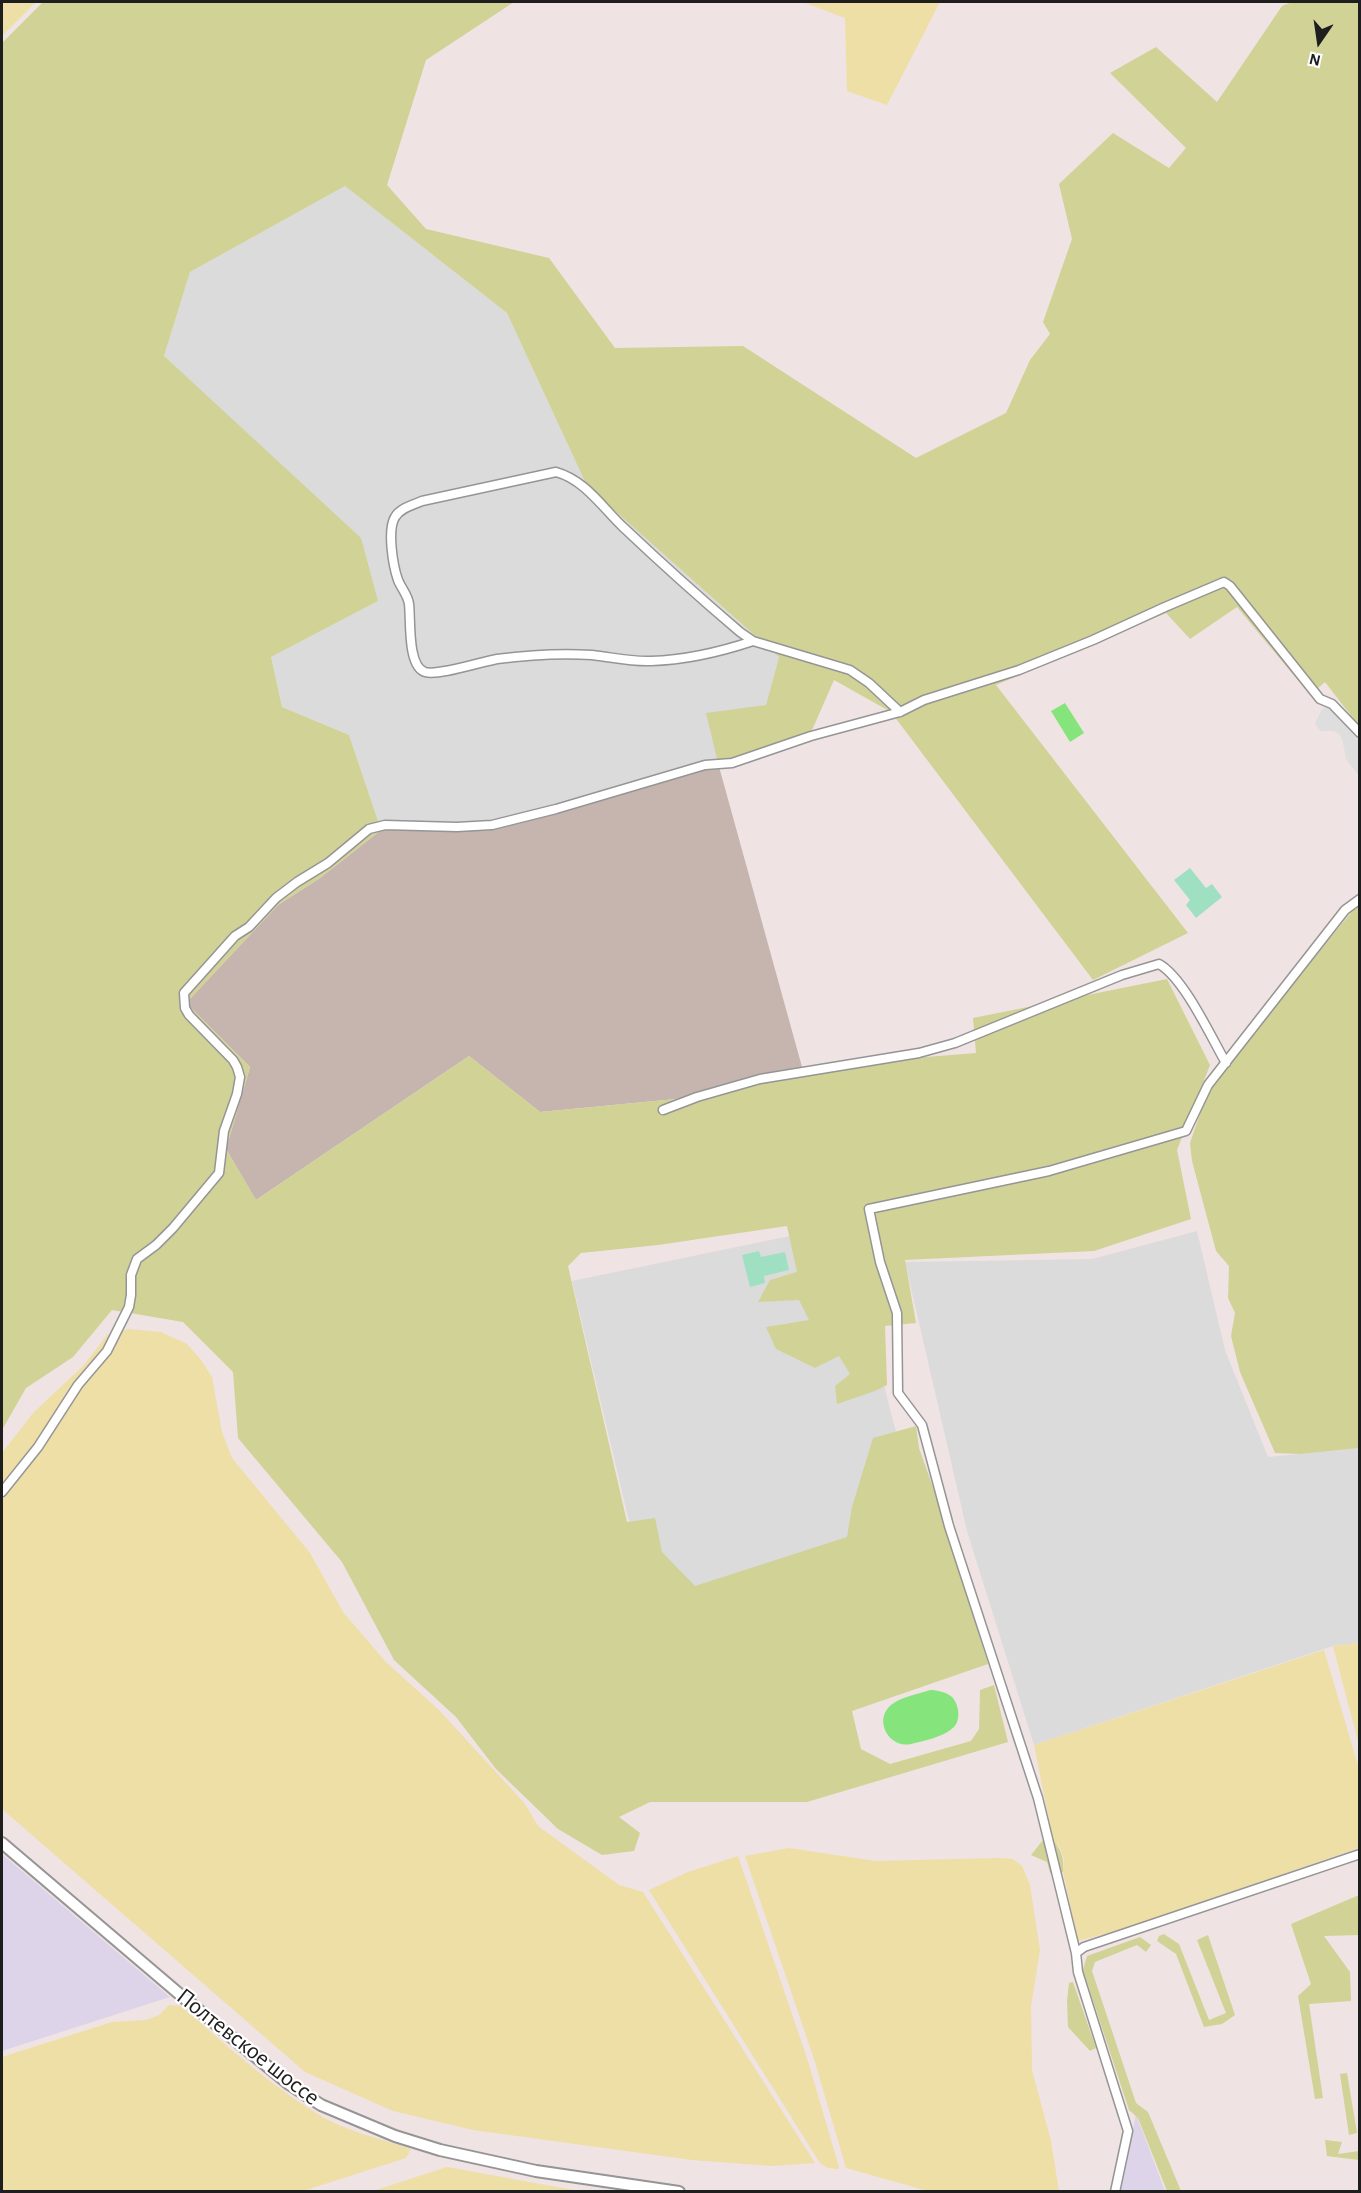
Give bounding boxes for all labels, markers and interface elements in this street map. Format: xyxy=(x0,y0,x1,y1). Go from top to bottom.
north arrow xyxy=(1289,12,1349,72)
text: N xyxy=(1308,50,1322,69)
street label: Полтевское шоссе xyxy=(170,1982,326,2112)

